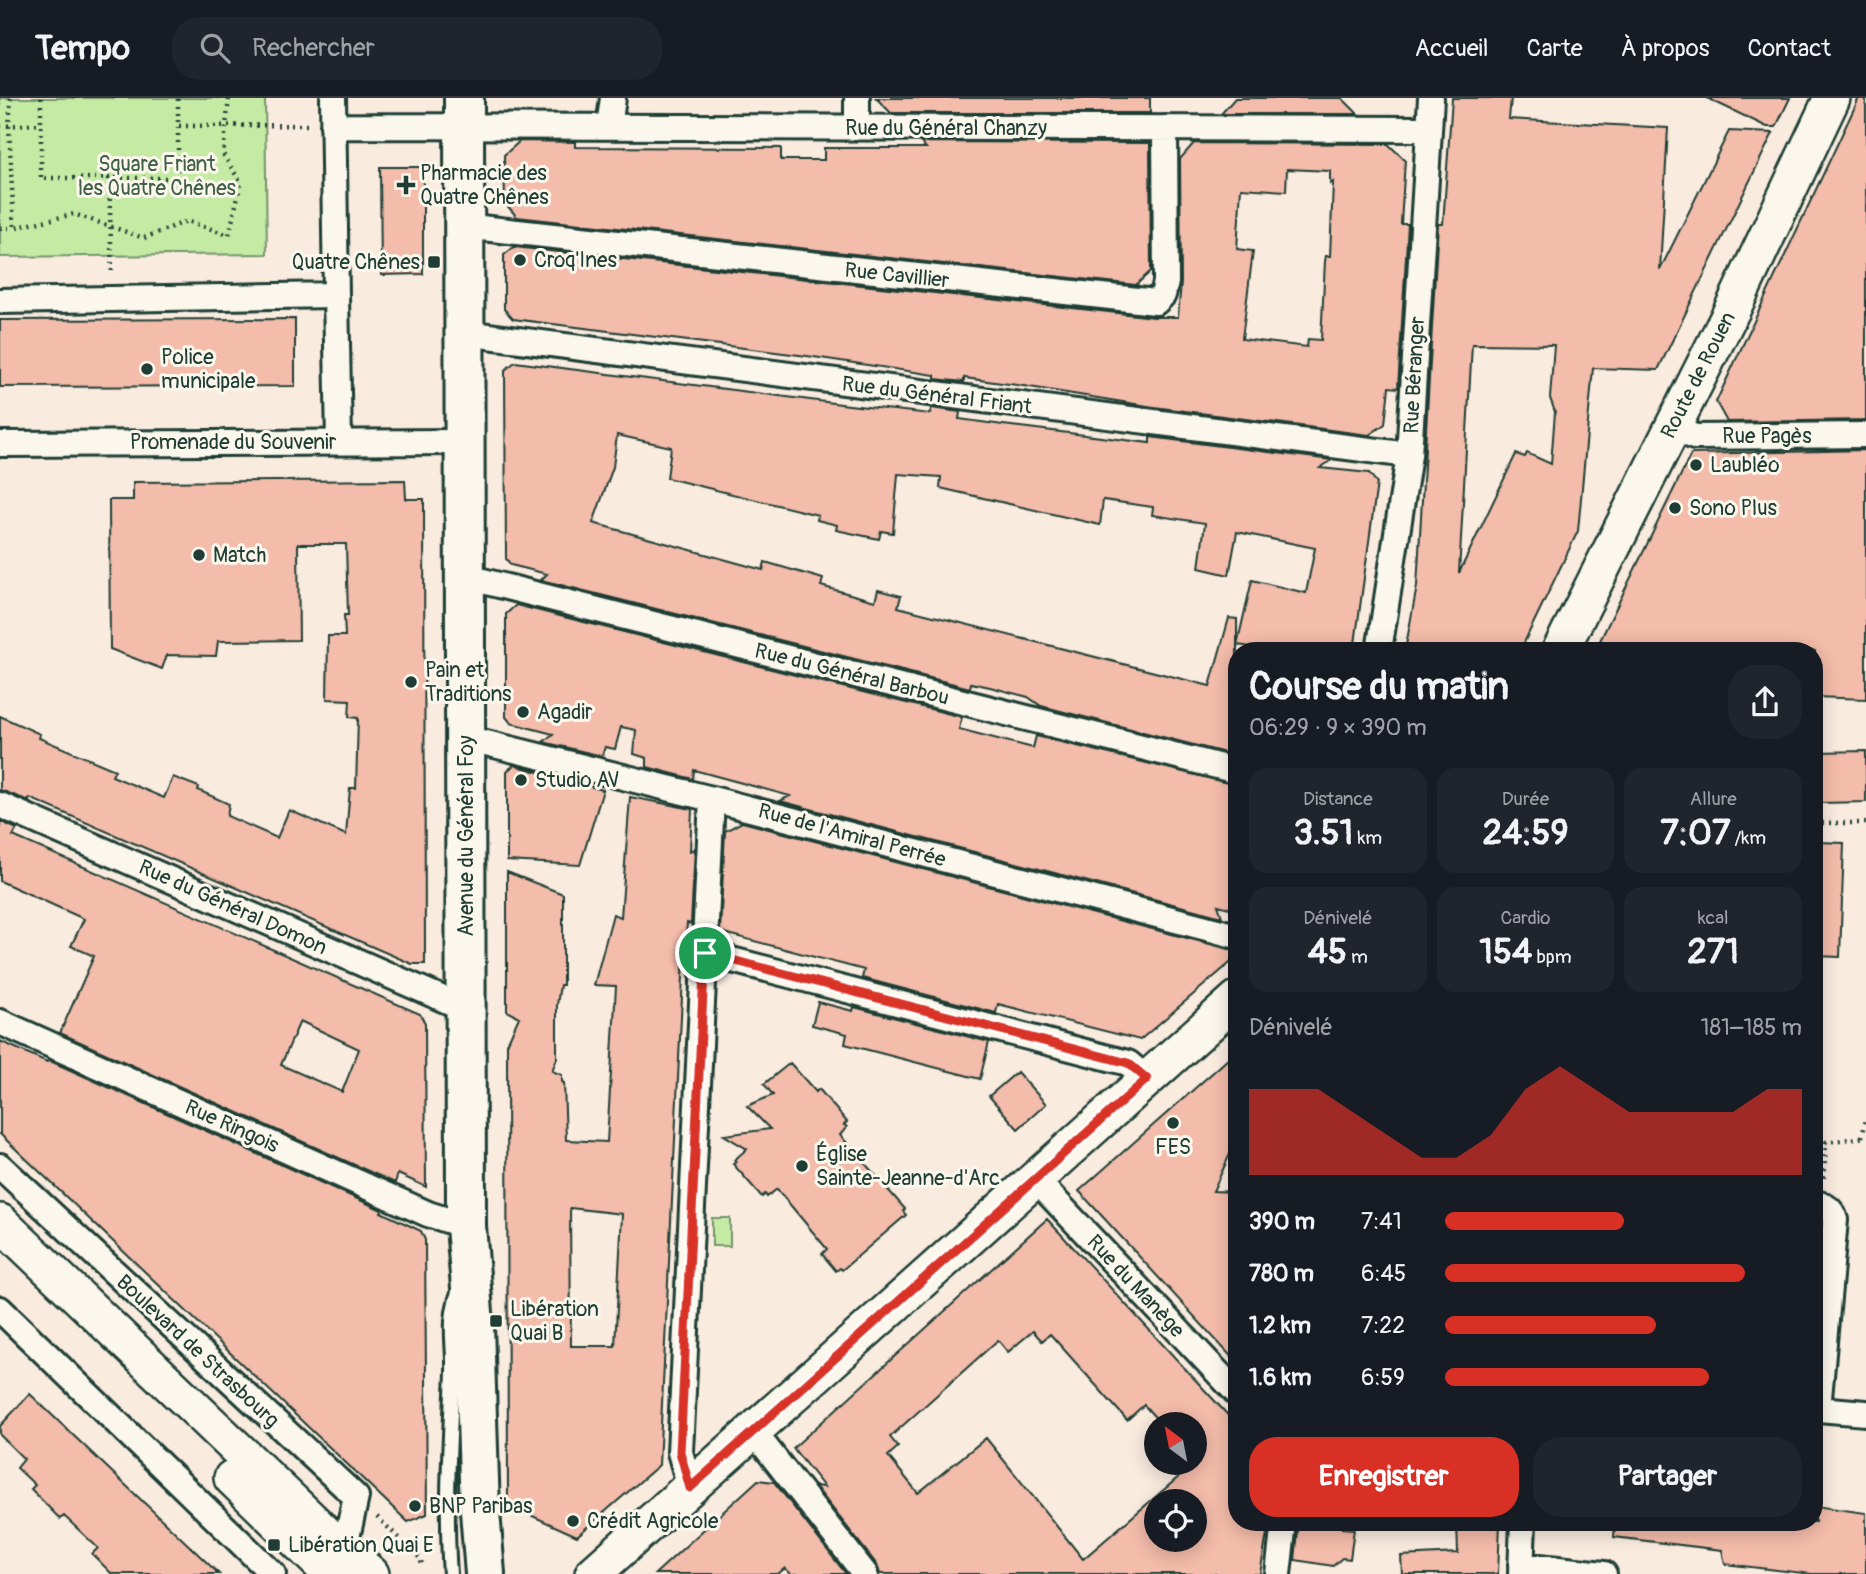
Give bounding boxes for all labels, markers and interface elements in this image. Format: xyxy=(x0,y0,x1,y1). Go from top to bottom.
search box xyxy=(172,17,662,80)
text: Tempo xyxy=(35,28,130,69)
icon: search xyxy=(196,29,234,67)
text: Rechercher xyxy=(252,32,375,64)
text: Accueil xyxy=(1415,34,1489,63)
text: Carte xyxy=(1527,34,1583,63)
text: À propos xyxy=(1621,34,1710,63)
text: Contact xyxy=(1748,34,1831,63)
street label: Rue du Général Chanzy xyxy=(845,115,1047,142)
park label: Square Friant les Quatre Chênes xyxy=(78,151,237,202)
place label: Pharmacie des Quatre Chênes xyxy=(420,160,549,211)
marker: Pharmacie des Quatre Chênes xyxy=(398,177,414,193)
place label: Croq'Ines xyxy=(534,247,617,274)
place label: Quatre Chênes xyxy=(291,249,421,276)
marker: Croq'Ines xyxy=(512,252,528,268)
marker: Quatre Chênes xyxy=(426,254,442,270)
street label: Rue Cavillier xyxy=(843,257,951,294)
street label: Route de Rouen xyxy=(1655,307,1742,443)
street label: Rue Béranger xyxy=(1398,315,1431,434)
place label: Police municipale xyxy=(161,344,256,395)
marker: Police municipale xyxy=(139,361,155,377)
street label: Rue du Général Friant xyxy=(840,370,1034,421)
street label: Rue Pagès xyxy=(1722,423,1812,450)
street label: Promenade du Souvenir xyxy=(130,429,337,456)
place label: Laubléo xyxy=(1710,452,1780,479)
marker: Laubléo xyxy=(1688,457,1704,473)
place label: Sono Plus xyxy=(1689,495,1778,522)
marker: Sono Plus xyxy=(1667,500,1683,516)
place label: Match xyxy=(213,542,266,569)
marker: Match xyxy=(191,547,207,563)
street label: Rue du Général Barbou xyxy=(752,637,952,712)
place label: Pain et Traditions xyxy=(425,657,512,708)
text: Course du matin xyxy=(1249,663,1509,711)
button: share xyxy=(1728,665,1802,739)
marker: Pain et Traditions xyxy=(403,674,419,690)
place label: Agadir xyxy=(537,699,593,726)
marker: Agadir xyxy=(515,704,531,720)
text: 06:29 · 9 × 390 m xyxy=(1249,713,1427,742)
street label: Avenue du Général Foy xyxy=(453,735,480,937)
place label: Studio AV xyxy=(535,767,620,794)
marker: Studio AV xyxy=(513,772,529,788)
text: Distance xyxy=(1303,787,1373,811)
text: Durée xyxy=(1502,787,1549,811)
text: Allure xyxy=(1690,787,1737,811)
street label: Rue de l'Amiral Perrée xyxy=(755,797,949,874)
text: 3.51 xyxy=(1293,811,1353,855)
text: 24:59 xyxy=(1482,811,1569,855)
text: 7:07 xyxy=(1660,811,1730,855)
text: km xyxy=(1353,826,1382,850)
text: /km xyxy=(1730,826,1766,850)
street label: Rue du Général Domon xyxy=(134,854,331,961)
text: Dénivelé xyxy=(1303,906,1372,930)
text: Cardio xyxy=(1501,906,1550,930)
text: kcal xyxy=(1698,906,1729,930)
pin xyxy=(675,923,735,983)
text: 45 xyxy=(1308,930,1347,974)
text: 154 xyxy=(1479,930,1532,974)
text: 271 xyxy=(1687,930,1739,974)
icon: arrive xyxy=(686,934,724,972)
text: m xyxy=(1347,945,1368,969)
text: bpm xyxy=(1532,945,1572,969)
text: Dénivelé xyxy=(1249,1013,1333,1042)
text: 181–185 m xyxy=(1700,1013,1802,1042)
street label: Rue Ringois xyxy=(181,1094,284,1159)
marker: FES xyxy=(1165,1115,1181,1131)
place label: FES xyxy=(1155,1134,1191,1161)
place label: Église Sainte-Jeanne-d'Arc xyxy=(816,1141,1000,1192)
marker: Église Sainte-Jeanne-d'Arc xyxy=(794,1158,810,1174)
text: 390 m xyxy=(1249,1207,1315,1236)
text: 7:41 xyxy=(1361,1207,1402,1236)
street label: Rue du Manège xyxy=(1081,1229,1191,1344)
text: 780 m xyxy=(1249,1259,1314,1288)
text: 6:45 xyxy=(1361,1259,1406,1288)
street label: Boulevard de Strasbourg xyxy=(110,1269,285,1434)
place label: Libération Quai B xyxy=(510,1296,599,1347)
text: 1.2 km xyxy=(1249,1311,1311,1340)
text: 7:22 xyxy=(1361,1311,1405,1340)
marker: Libération Quai B xyxy=(488,1313,504,1329)
text: 1.6 km xyxy=(1249,1363,1311,1392)
text: 6:59 xyxy=(1361,1363,1405,1392)
north arrow xyxy=(1144,1412,1208,1475)
map controls xyxy=(1144,1412,1207,1552)
button: Enregistrer xyxy=(1249,1437,1519,1517)
button: Partager xyxy=(1533,1437,1802,1517)
button: locate xyxy=(1144,1489,1207,1552)
place label: BNP Paribas xyxy=(429,1493,533,1520)
marker: BNP Paribas xyxy=(407,1498,423,1514)
place label: Crédit Agricole xyxy=(587,1508,719,1535)
marker: Crédit Agricole xyxy=(565,1513,581,1529)
place label: Libération Quai E xyxy=(288,1532,434,1559)
marker: Libération Quai E xyxy=(266,1537,282,1553)

